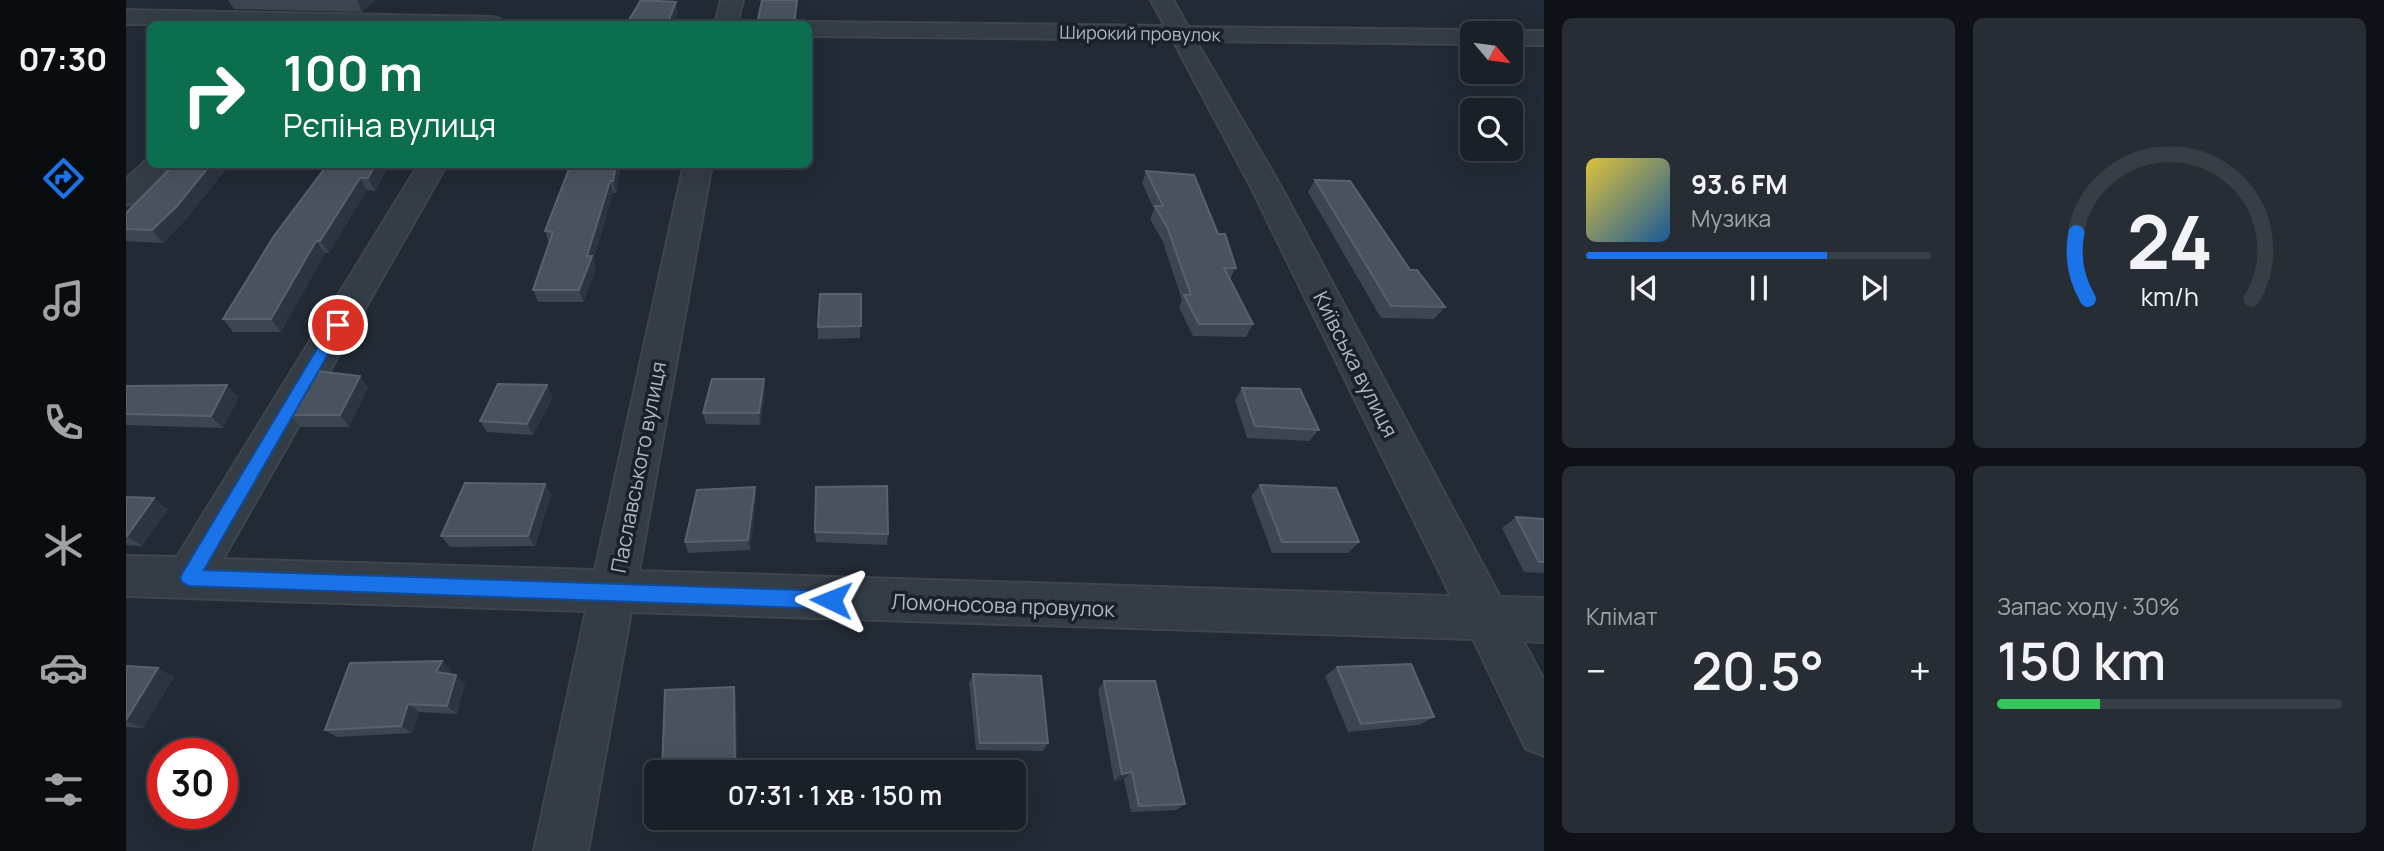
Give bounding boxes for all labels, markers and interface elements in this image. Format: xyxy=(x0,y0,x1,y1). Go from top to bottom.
street label: Широкий провулок xyxy=(1059,20,1222,46)
north arrow xyxy=(1460,21,1522,84)
map controls xyxy=(1460,21,1523,161)
text: 07:30 xyxy=(19,37,107,81)
text: 100 m xyxy=(283,39,423,106)
icon: right xyxy=(168,49,259,140)
button: search xyxy=(1460,98,1523,161)
text: Рєпіна вулиця xyxy=(283,103,496,147)
icon: directions xyxy=(39,154,88,203)
text: 93.6 FM xyxy=(1691,166,1787,202)
text: 24 xyxy=(2126,191,2213,291)
text: Музика xyxy=(1691,202,1771,234)
icon: previous xyxy=(1625,269,1663,307)
icon: pause xyxy=(1740,269,1778,307)
icon: next xyxy=(1855,269,1893,307)
icon: music xyxy=(39,276,88,325)
text: km/h xyxy=(2140,279,2199,314)
street label: Київська вулиця xyxy=(1307,286,1405,442)
pin xyxy=(308,295,368,355)
icon: arrive xyxy=(319,306,357,344)
street label: Паславського вулиця xyxy=(604,359,672,575)
icon: phone xyxy=(39,398,88,447)
icon: climate xyxy=(39,521,88,570)
position arrow xyxy=(794,563,868,637)
street label: Ломоносова провулок xyxy=(891,587,1116,623)
text: Запас ходу · 30% xyxy=(1997,590,2180,622)
text: Клімат xyxy=(1586,600,1658,632)
text: 150 km xyxy=(1997,625,2166,696)
text: 20.5° xyxy=(1692,635,1824,706)
icon: car xyxy=(39,643,88,692)
text: − xyxy=(1586,644,1607,696)
text: + xyxy=(1909,644,1931,696)
speed limit sign: 30 xyxy=(147,738,238,829)
icon: filters xyxy=(39,765,88,814)
text: 07:31 · 1 хв · 150 m xyxy=(728,777,942,813)

